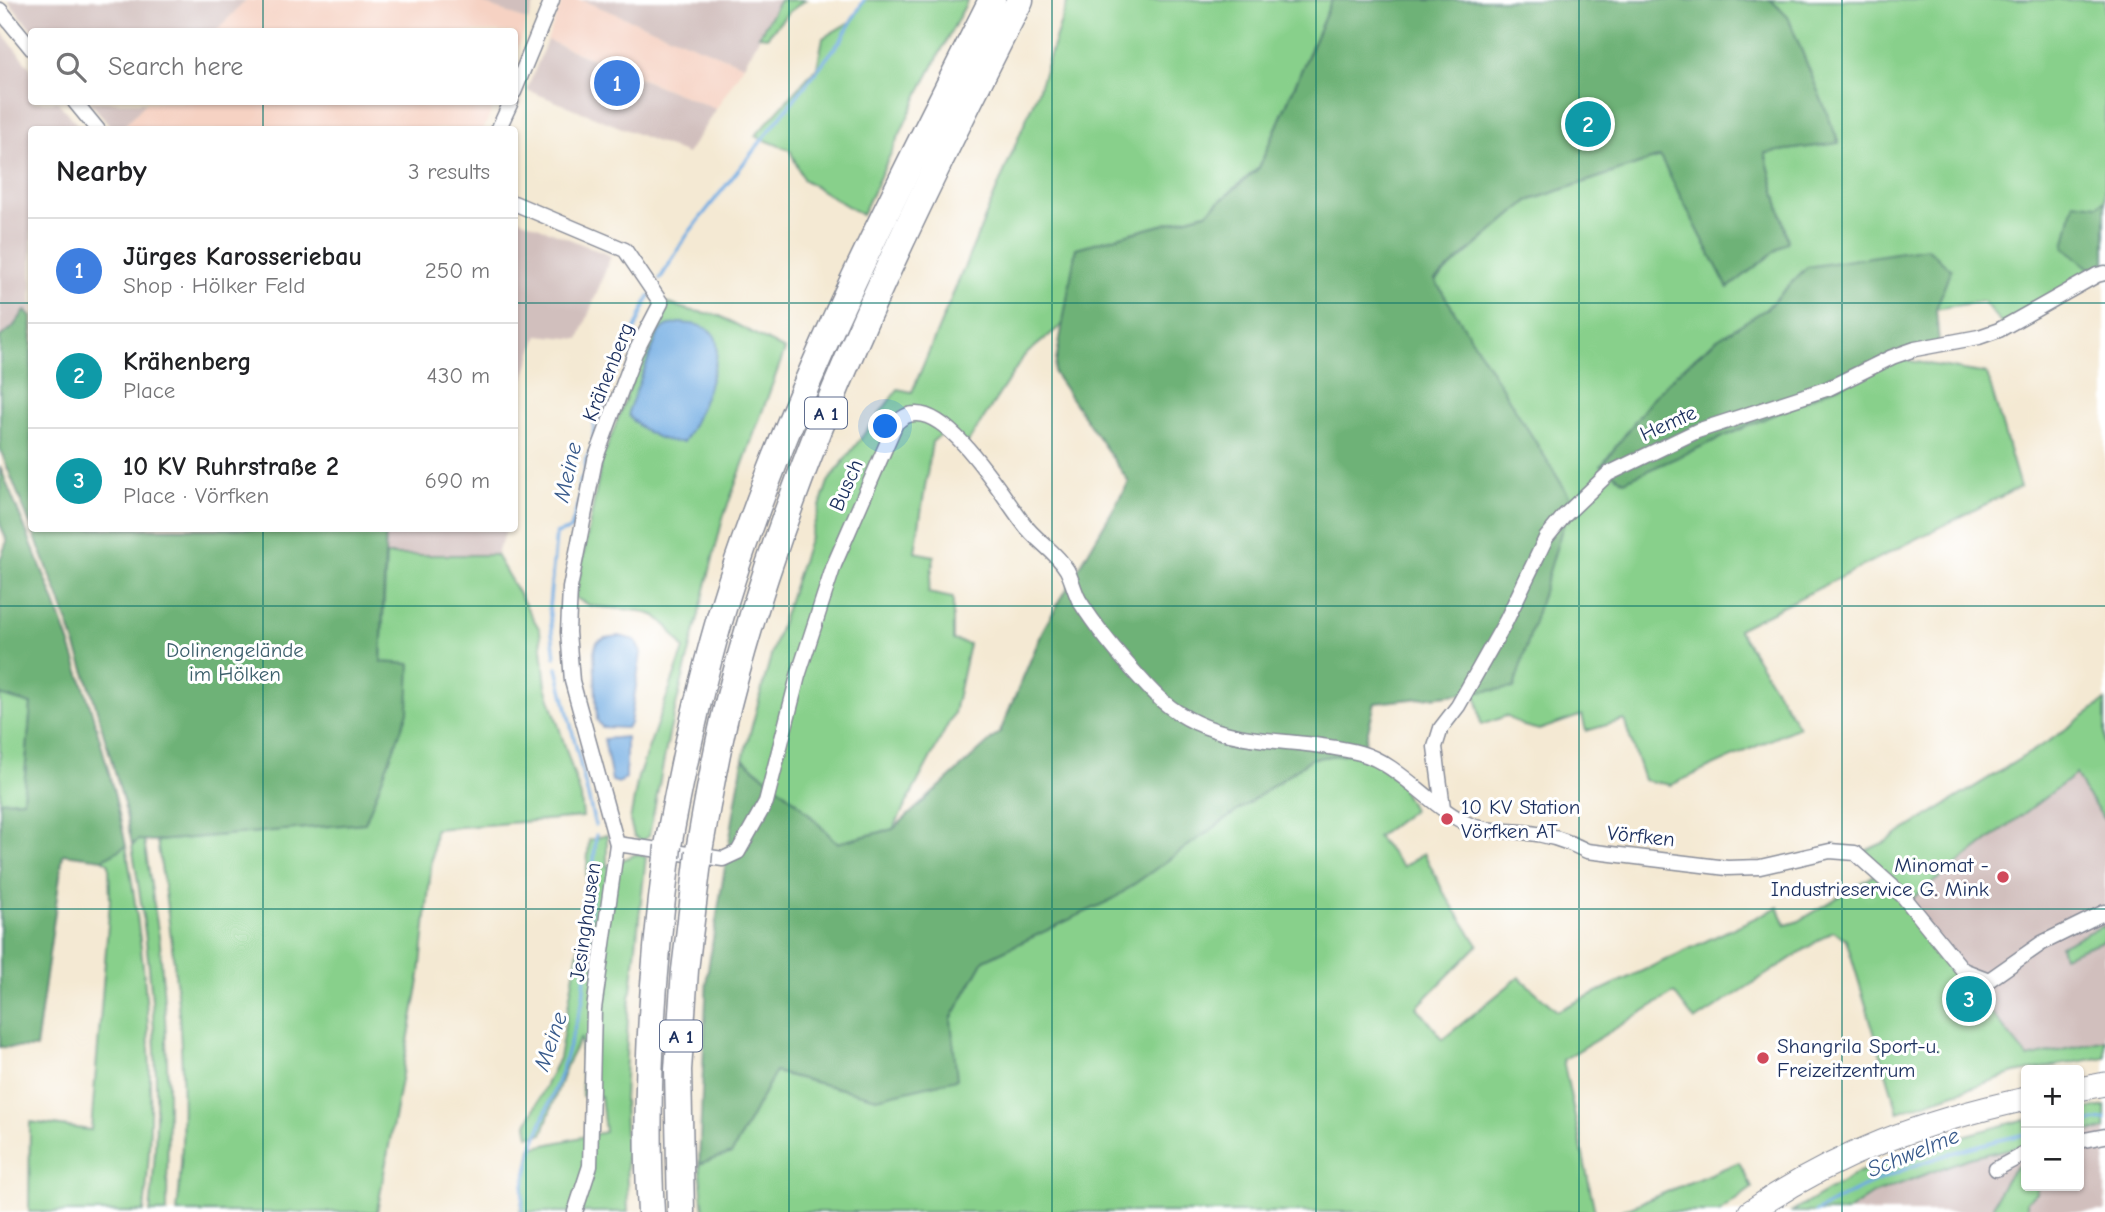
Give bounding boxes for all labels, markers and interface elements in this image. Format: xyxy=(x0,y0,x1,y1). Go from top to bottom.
search box xyxy=(28,28,518,105)
icon: search xyxy=(52,48,90,86)
text: Search here xyxy=(108,52,243,82)
pin: 1 xyxy=(594,57,640,109)
pin: 2 xyxy=(1565,98,1611,150)
text: Nearby xyxy=(56,154,147,189)
text: 3 results xyxy=(408,158,490,185)
text: Jürges Karosseriebau xyxy=(123,242,362,272)
text: 1 xyxy=(74,257,84,284)
text: 250 m xyxy=(425,257,490,284)
text: Shop · Hölker Feld xyxy=(123,272,305,299)
street label: Krähenberg xyxy=(577,319,639,425)
text: Krähenberg xyxy=(123,347,252,377)
text: 2 xyxy=(73,362,85,389)
text: 430 m xyxy=(427,362,490,389)
text: Place xyxy=(123,377,175,404)
road number: A 1 xyxy=(805,398,847,428)
street label: Hemte xyxy=(1636,400,1700,446)
your location xyxy=(868,409,902,443)
water label: Meine xyxy=(547,439,588,506)
text: 10 KV Ruhrstraße 2 xyxy=(123,452,339,482)
street label: Busch xyxy=(824,456,868,514)
text: 3 xyxy=(73,467,85,494)
text: 690 m xyxy=(425,467,490,494)
text: Place · Vörfken xyxy=(123,482,269,509)
park label: Dolinengelände im Hölken xyxy=(166,638,304,686)
place label: 10 KV Station Vörfken AT xyxy=(1461,795,1580,843)
marker: 10 KV Station Vörfken AT xyxy=(1439,811,1455,827)
street label: Vörfken xyxy=(1606,821,1676,851)
place label: Minomat - Industrieservice G. Mink xyxy=(1771,853,1989,901)
street label: Jesinghausen xyxy=(565,861,605,983)
marker: Minomat - Industrieservice G. Mink xyxy=(1995,869,2011,885)
pin: 3 xyxy=(1946,973,1992,1025)
water label: Meine xyxy=(528,1008,573,1075)
road number: A 1 xyxy=(660,1020,702,1052)
place label: Shangrila Sport-u. Freizeitzentrum xyxy=(1777,1034,1940,1082)
marker: Shangrila Sport-u. Freizeitzentrum xyxy=(1755,1050,1771,1066)
map controls xyxy=(2021,1065,2084,1191)
button: + xyxy=(2021,1065,2084,1128)
water label: Schwelme xyxy=(1863,1122,1964,1183)
button: − xyxy=(2021,1128,2084,1191)

